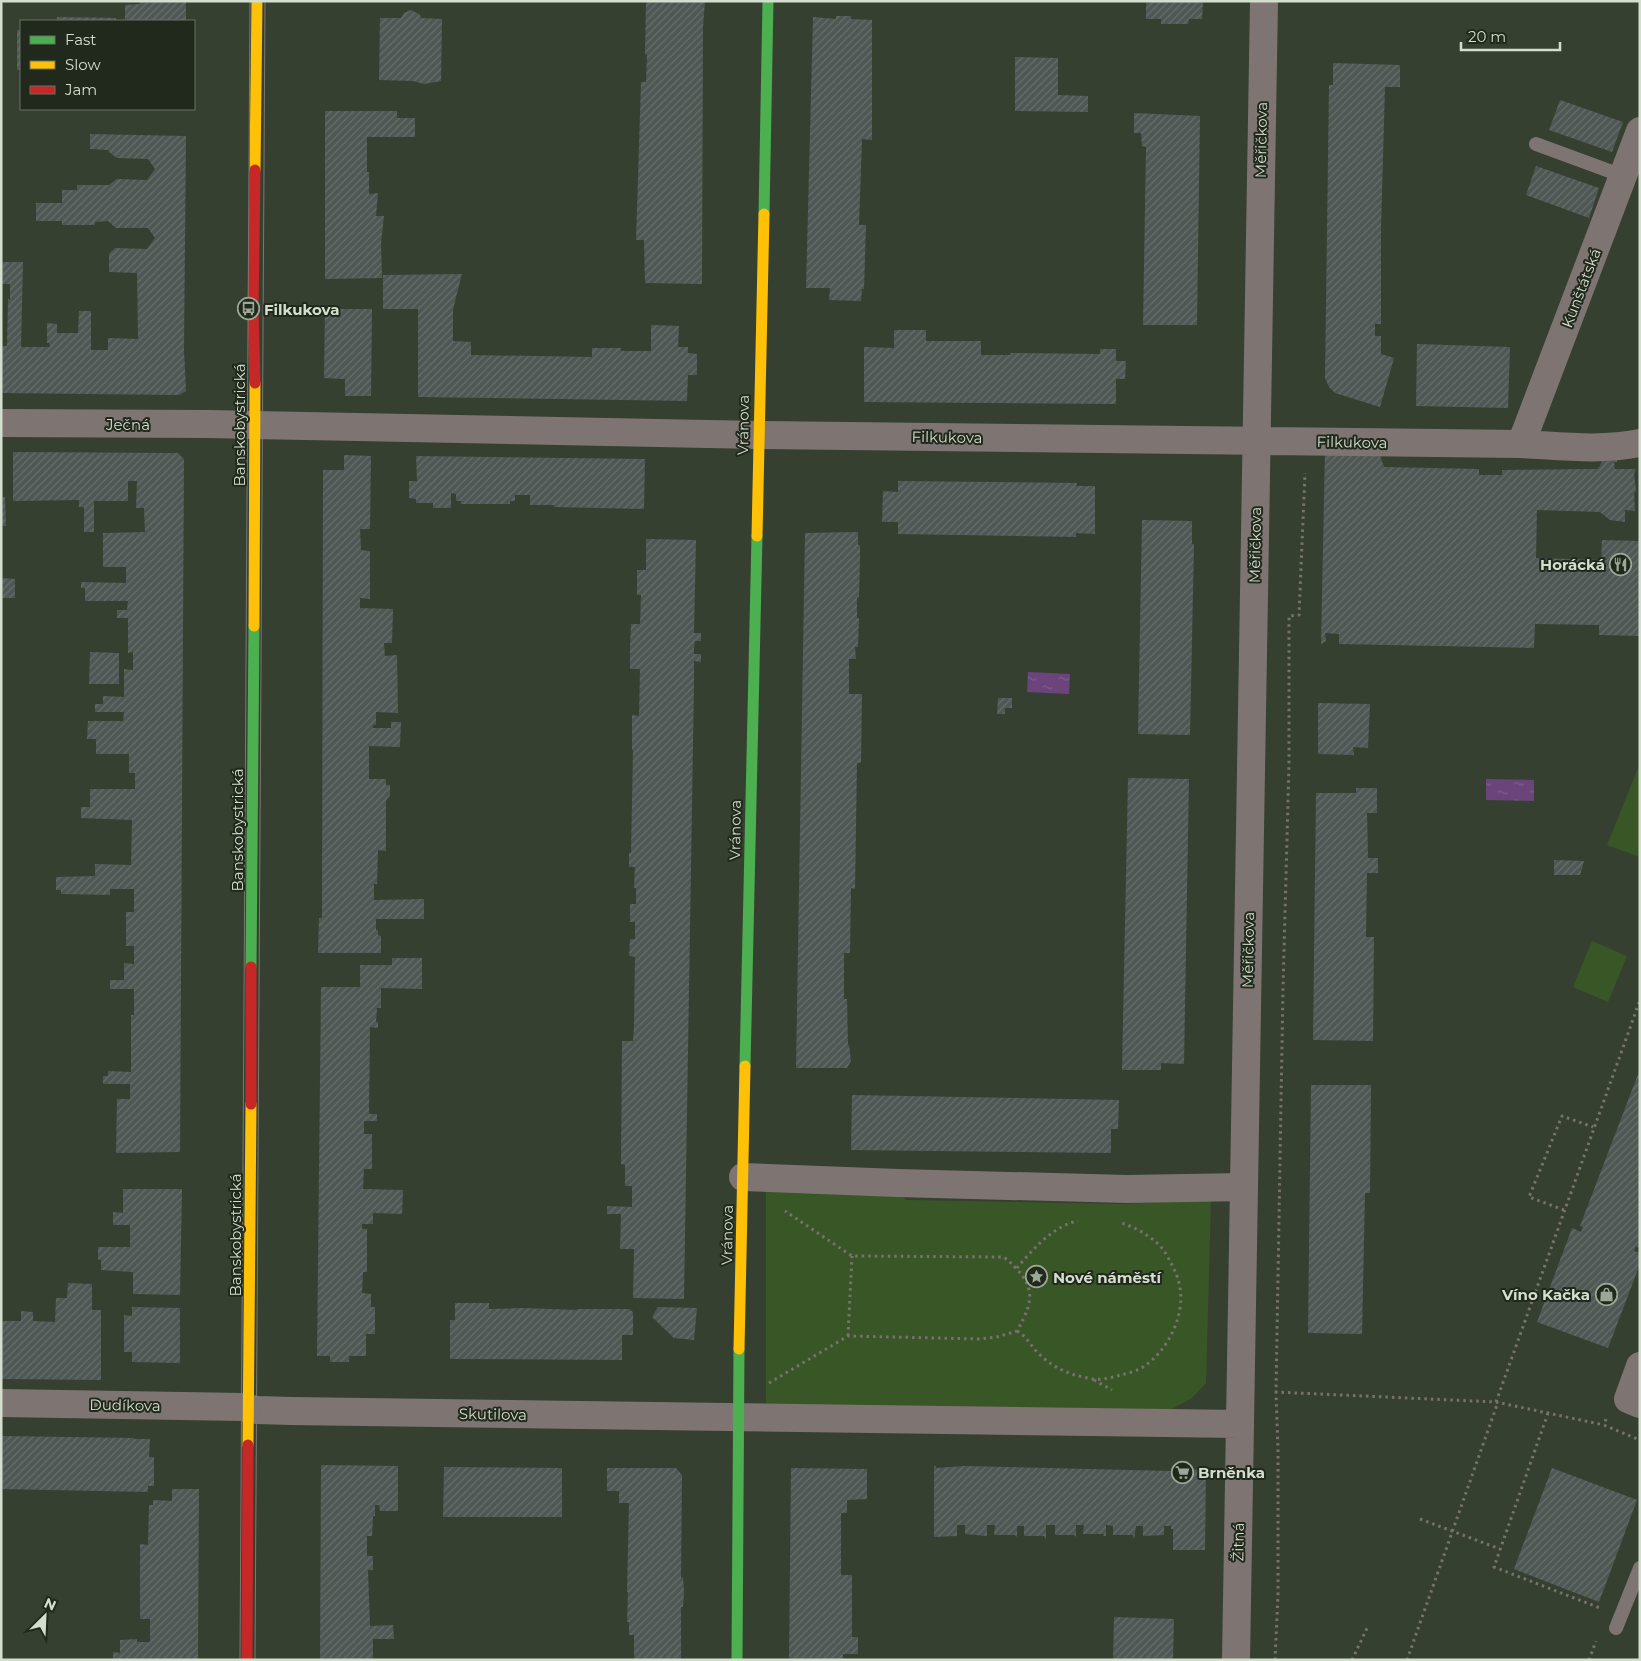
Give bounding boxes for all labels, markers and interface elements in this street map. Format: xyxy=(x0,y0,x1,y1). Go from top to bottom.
legend xyxy=(20,20,195,110)
scale bar xyxy=(1461,20,1560,52)
text: 20 m xyxy=(1468,27,1506,46)
text: Fast xyxy=(65,30,96,49)
text: Slow xyxy=(65,55,101,74)
text: Jam xyxy=(64,80,97,99)
street label: Měřičkova xyxy=(1251,102,1271,178)
street label: Kunštátská xyxy=(1557,246,1605,330)
bus stop icon: Filkukova xyxy=(236,297,260,321)
place label: Filkukova xyxy=(264,300,340,319)
street label: Banskobystrická xyxy=(230,363,249,487)
street label: Vránova xyxy=(733,395,753,455)
street label: Ječná xyxy=(105,415,150,434)
street label: Filkukova xyxy=(911,427,983,447)
street label: Filkukova xyxy=(1316,432,1388,452)
street label: Měřičkova xyxy=(1245,507,1265,583)
restaurant icon: Horácká xyxy=(1609,552,1633,576)
place label: Horácká xyxy=(1540,555,1605,574)
street label: Banskobystrická xyxy=(228,768,247,892)
street label: Vránova xyxy=(725,800,745,860)
street label: Měřičkova xyxy=(1238,912,1258,988)
street label: Banskobystrická xyxy=(226,1173,245,1297)
street label: Vránova xyxy=(717,1205,737,1265)
place icon: Nové náměstí xyxy=(1025,1265,1049,1289)
place label: Nové náměstí xyxy=(1053,1268,1163,1287)
shop icon: Víno Kačka xyxy=(1594,1282,1618,1306)
place label: Víno Kačka xyxy=(1501,1285,1590,1304)
street label: Dudíkova xyxy=(89,1395,161,1415)
street label: Skutilova xyxy=(459,1404,527,1424)
supermarket icon: Brněnka xyxy=(1170,1460,1194,1484)
place label: Brněnka xyxy=(1198,1463,1265,1482)
street label: Žitná xyxy=(1228,1522,1248,1562)
north arrow xyxy=(20,1591,70,1641)
text: N xyxy=(41,1594,59,1615)

